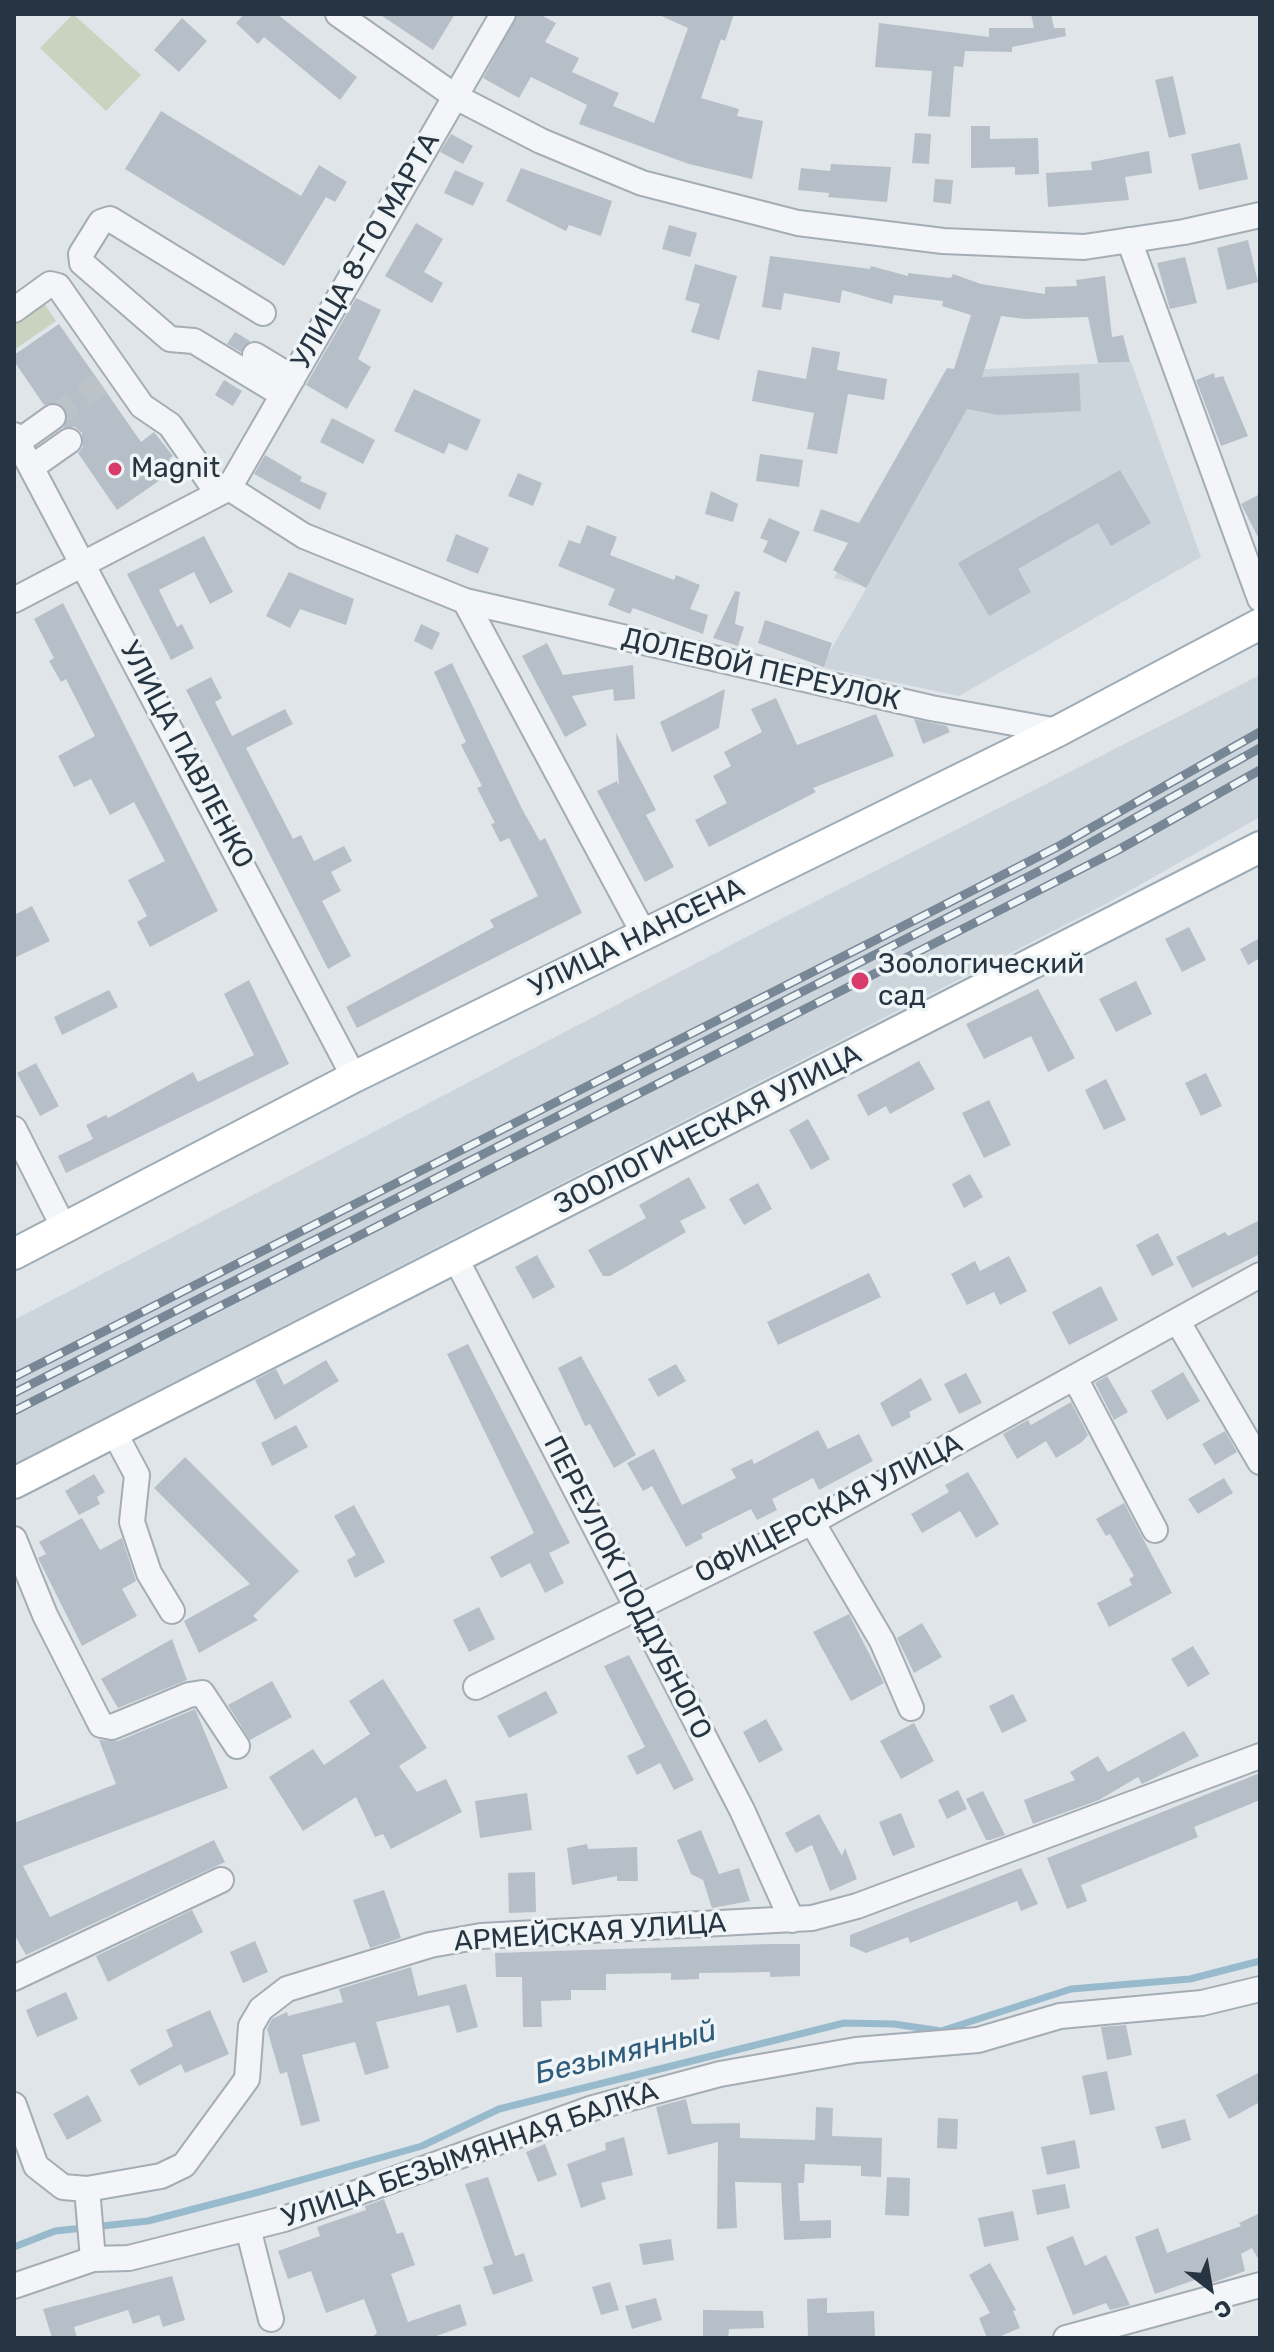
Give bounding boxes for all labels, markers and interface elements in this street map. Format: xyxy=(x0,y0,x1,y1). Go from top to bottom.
street label: УЛИЦА 8-ГО МАРТА xyxy=(285,127,447,375)
place label: Magnit xyxy=(131,452,220,486)
marker: Magnit xyxy=(106,460,124,478)
street label: ДОЛЕВОЙ ПЕРЕУЛОК xyxy=(619,622,903,718)
street label: УЛИЦА ПАВЛЕНКО xyxy=(112,636,260,874)
street label: УЛИЦА НАНСЕНА xyxy=(524,871,750,1005)
place label: Зоологический сад xyxy=(878,948,1084,1014)
marker: Зоологический сад xyxy=(849,970,871,992)
street label: ЗООЛОГИЧЕСКАЯ УЛИЦА xyxy=(549,1038,867,1222)
street label: ОФИЦЕРСКАЯ УЛИЦА xyxy=(690,1427,968,1591)
street label: ПЕРЕУЛОК ПОДДУБНОГО xyxy=(536,1431,718,1745)
street label: АРМЕЙСКАЯ УЛИЦА xyxy=(453,1907,727,1959)
water label: Безымянный xyxy=(532,2013,720,2093)
street label: УЛИЦА БЕЗЫМЯННАЯ БАЛКА xyxy=(278,2075,662,2235)
north arrow xyxy=(1170,2248,1250,2328)
text: С xyxy=(1209,2293,1236,2325)

